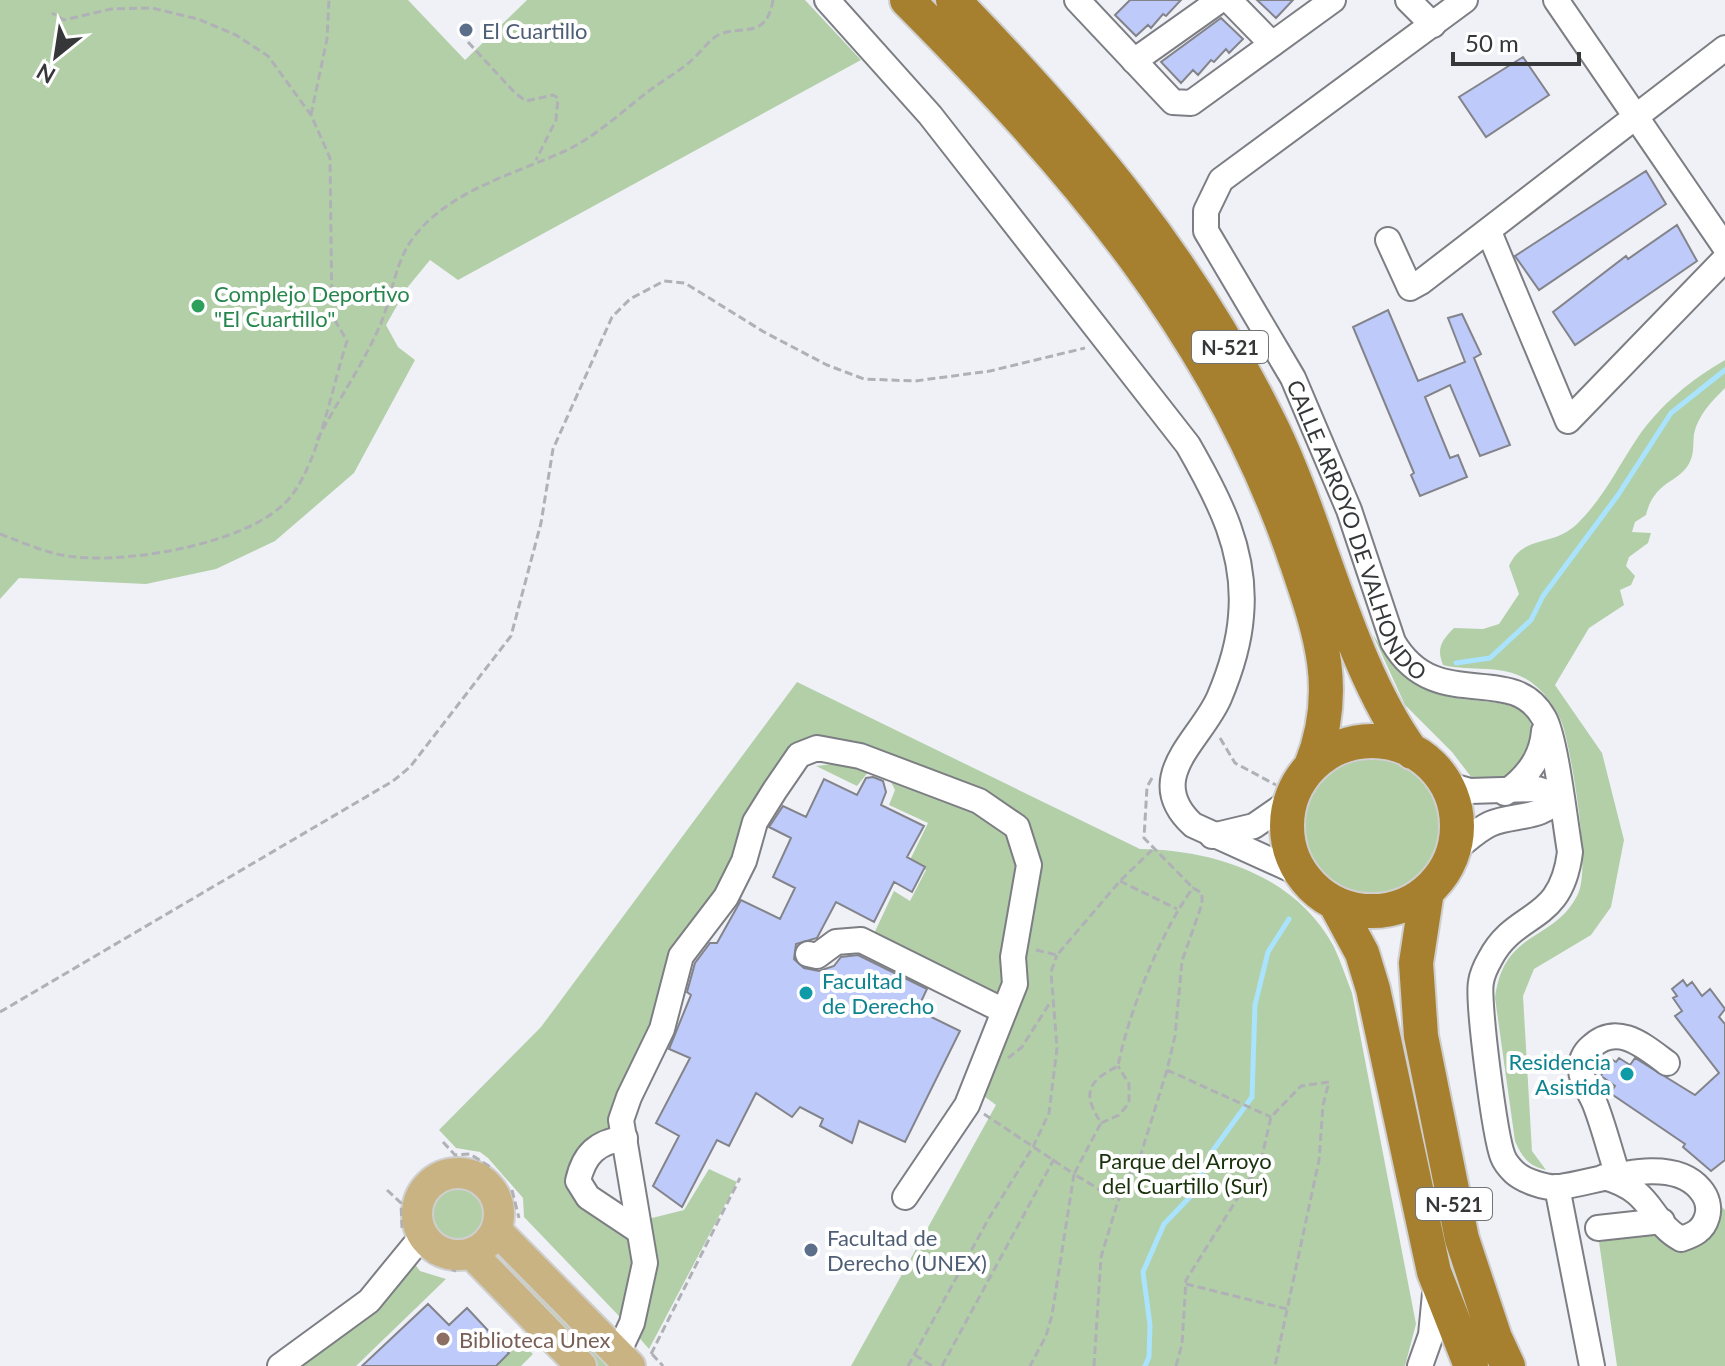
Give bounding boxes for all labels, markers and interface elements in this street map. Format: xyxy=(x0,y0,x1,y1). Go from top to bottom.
north arrow xyxy=(16,16,96,96)
scale bar xyxy=(1453,16,1579,66)
place label: El Cuartillo xyxy=(482,17,588,44)
marker: El Cuartillo xyxy=(457,21,475,39)
text: 50 m xyxy=(1465,28,1519,57)
text: N xyxy=(32,58,60,90)
place label: Complejo Deportivo "El Cuartillo" xyxy=(214,280,410,332)
marker: Complejo Deportivo "El Cuartillo" xyxy=(189,297,207,315)
road number: N-521 xyxy=(1192,331,1268,363)
street label: CALLE ARROYO DE VALHONDO xyxy=(1282,376,1432,686)
place label: Facultad de Derecho xyxy=(822,967,934,1019)
marker: Facultad de Derecho xyxy=(797,984,815,1002)
place label: Residencia Asistida xyxy=(1509,1048,1611,1100)
marker: Residencia Asistida xyxy=(1618,1065,1636,1083)
park label: Parque del Arroyo del Cuartillo (Sur) xyxy=(1098,1147,1272,1199)
road number: N-521 xyxy=(1416,1188,1492,1220)
place label: Facultad de Derecho (UNEX) xyxy=(827,1224,987,1276)
marker: Facultad de Derecho (UNEX) xyxy=(802,1241,820,1259)
place label: Biblioteca Unex xyxy=(459,1326,610,1353)
marker: Biblioteca Unex xyxy=(434,1330,452,1348)

